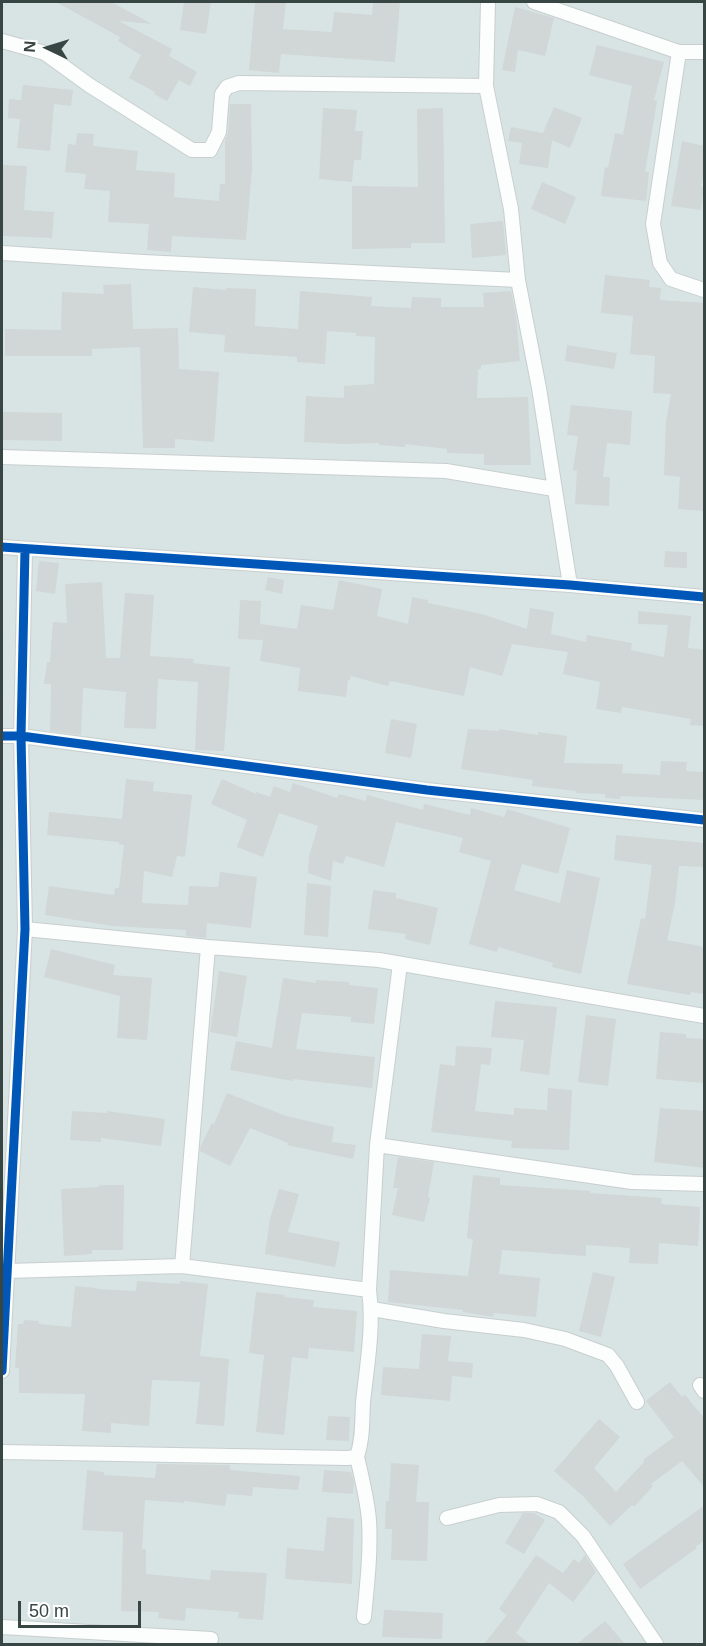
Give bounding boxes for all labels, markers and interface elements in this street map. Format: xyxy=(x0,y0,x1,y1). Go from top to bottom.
north arrow xyxy=(18,18,78,78)
text: N xyxy=(21,40,38,53)
scale bar xyxy=(21,1589,144,1627)
text: 50 m xyxy=(29,1601,69,1621)

